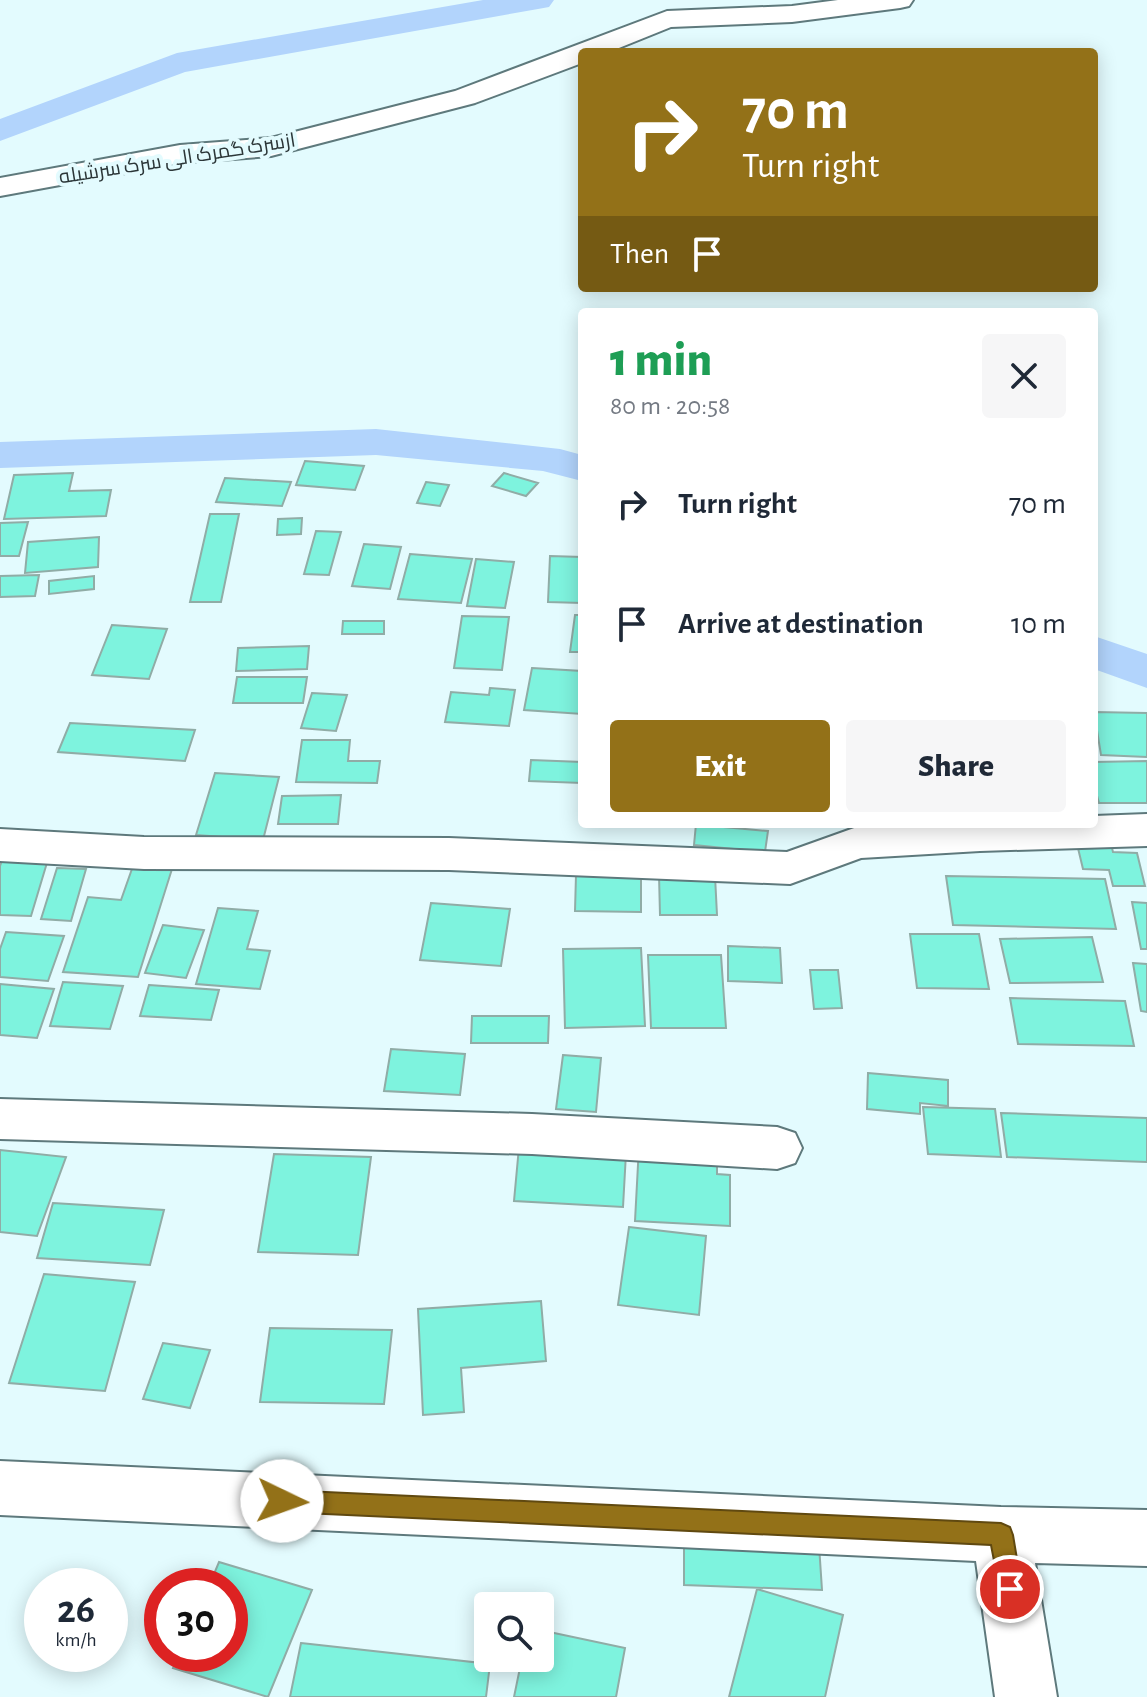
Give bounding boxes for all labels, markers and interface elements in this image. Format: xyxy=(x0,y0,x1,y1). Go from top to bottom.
icon: right xyxy=(610,80,714,184)
text: 70 m xyxy=(742,83,849,139)
street label: ازسرک گمرک الی سرک سرشیله xyxy=(57,130,297,190)
text: Turn right xyxy=(742,148,879,184)
icon: arrive xyxy=(685,232,729,276)
text: Then xyxy=(610,239,669,269)
button: close xyxy=(982,334,1066,418)
text: 1 min xyxy=(610,337,712,385)
text: 80 m · 20:58 xyxy=(610,393,730,419)
icon: right xyxy=(610,482,654,526)
text: Turn right xyxy=(678,489,797,519)
text: 70 m xyxy=(1009,489,1066,519)
icon: arrive xyxy=(610,602,654,646)
text: Arrive at destination xyxy=(678,609,924,639)
text: 10 m xyxy=(1011,609,1066,639)
button: Exit xyxy=(610,720,830,812)
button: Share xyxy=(846,720,1066,812)
position arrow xyxy=(240,1459,324,1543)
pin xyxy=(976,1555,1044,1623)
icon: arrive xyxy=(988,1567,1032,1611)
speed limit sign: 30 xyxy=(144,1568,248,1672)
text: 26 xyxy=(57,1590,95,1630)
map controls xyxy=(474,1592,554,1672)
button: search xyxy=(474,1592,554,1672)
text: km/h xyxy=(55,1630,97,1650)

